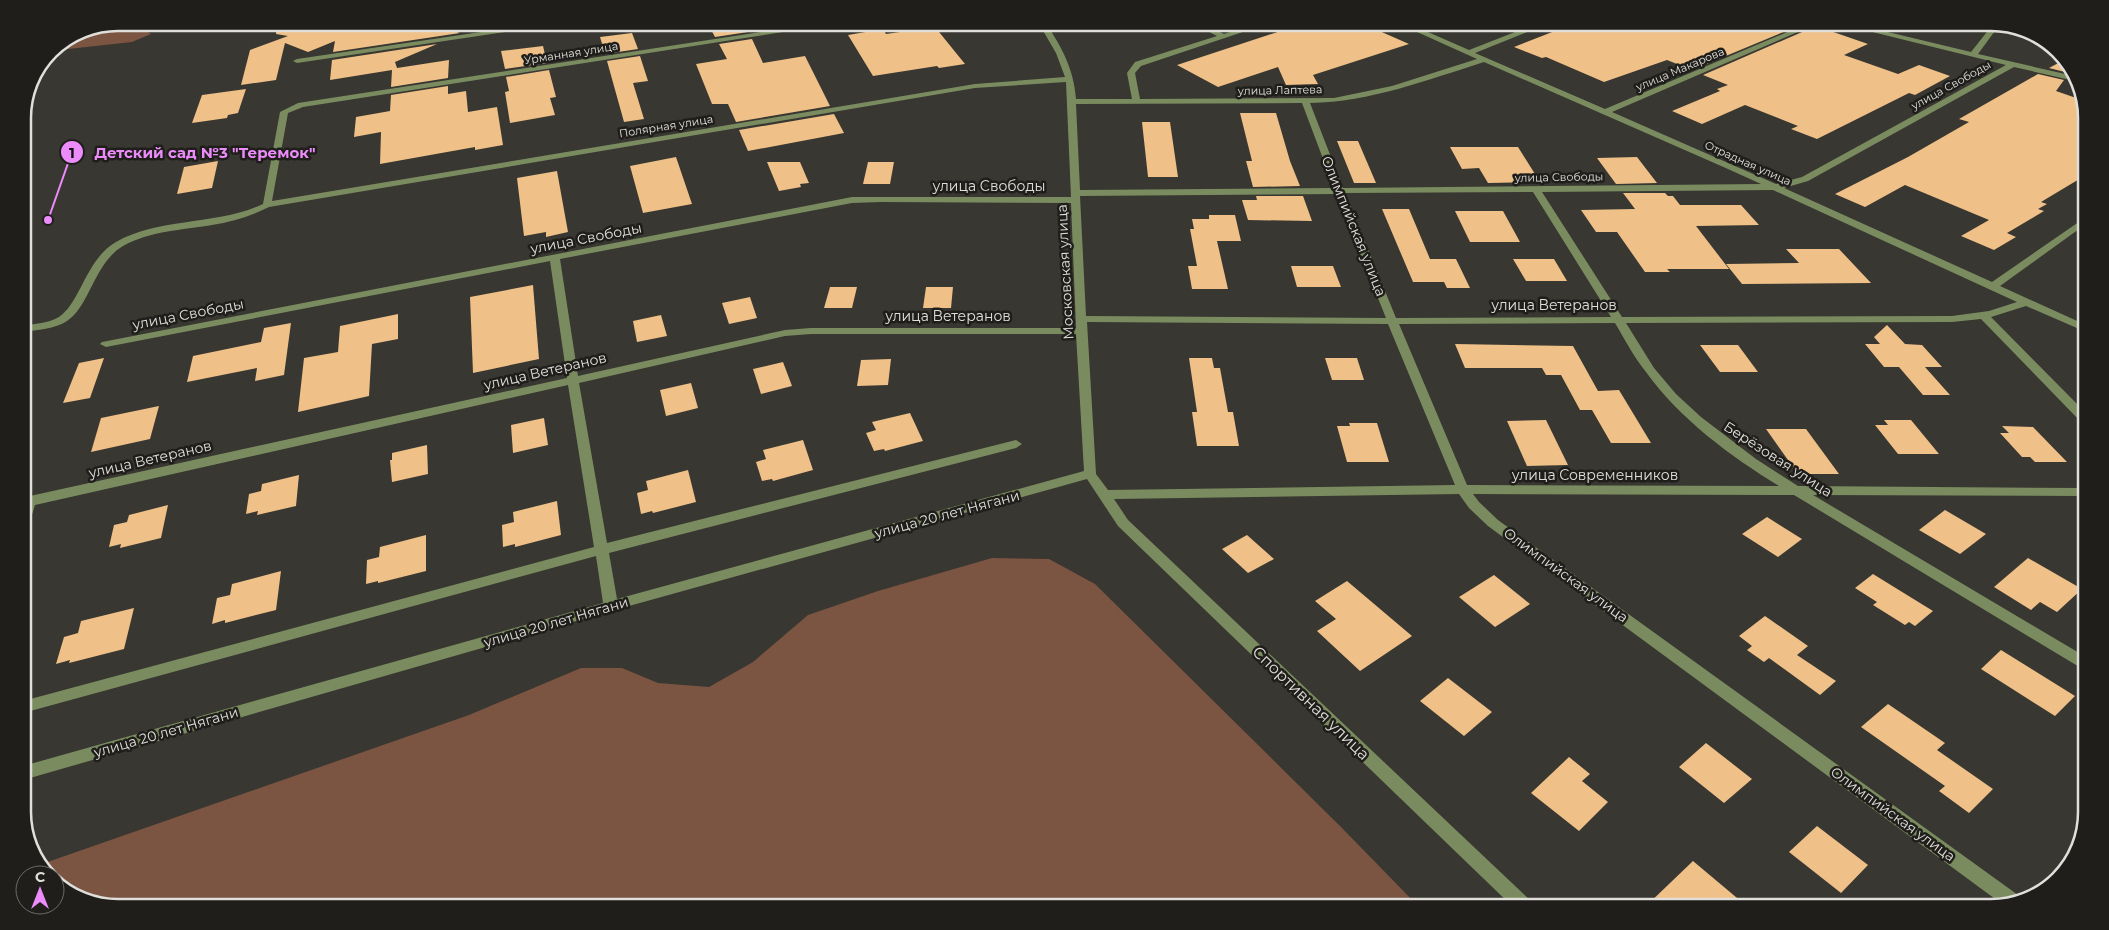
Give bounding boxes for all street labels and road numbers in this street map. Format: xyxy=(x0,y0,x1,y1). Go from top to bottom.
street label: Урманная улица xyxy=(523,39,619,67)
street label: улица Макарова xyxy=(1633,44,1726,94)
street label: улица Свободы xyxy=(1908,57,1993,113)
street label: улица Лаптева xyxy=(1237,82,1322,98)
street label: Полярная улица xyxy=(618,112,714,140)
street label: Отрадная улица xyxy=(1703,138,1793,188)
street label: Олимпийская улица xyxy=(1318,153,1390,299)
street label: улица Свободы xyxy=(1513,169,1604,185)
street label: улица Свободы xyxy=(931,177,1046,195)
street label: Московская улица xyxy=(1052,204,1078,340)
street label: улица Свободы xyxy=(528,218,643,258)
street label: улица Свободы xyxy=(130,294,245,334)
street label: улица Ветеранов xyxy=(1490,296,1617,314)
street label: улица Ветеранов xyxy=(884,307,1011,325)
street label: улица Ветеранов xyxy=(481,348,608,394)
street label: Берёзовая улица xyxy=(1720,417,1836,501)
street label: улица Ветеранов xyxy=(86,436,213,482)
street label: улица Современников xyxy=(1511,466,1678,484)
street label: улица 20 лет Нягани xyxy=(871,486,1022,542)
street label: Олимпийская улица xyxy=(1500,524,1632,626)
street label: улица 20 лет Нягани xyxy=(481,593,630,652)
street label: Спортивная улица xyxy=(1249,642,1373,764)
street label: улица 20 лет Нягани xyxy=(91,703,240,762)
street label: Олимпийская улица xyxy=(1827,763,1959,865)

